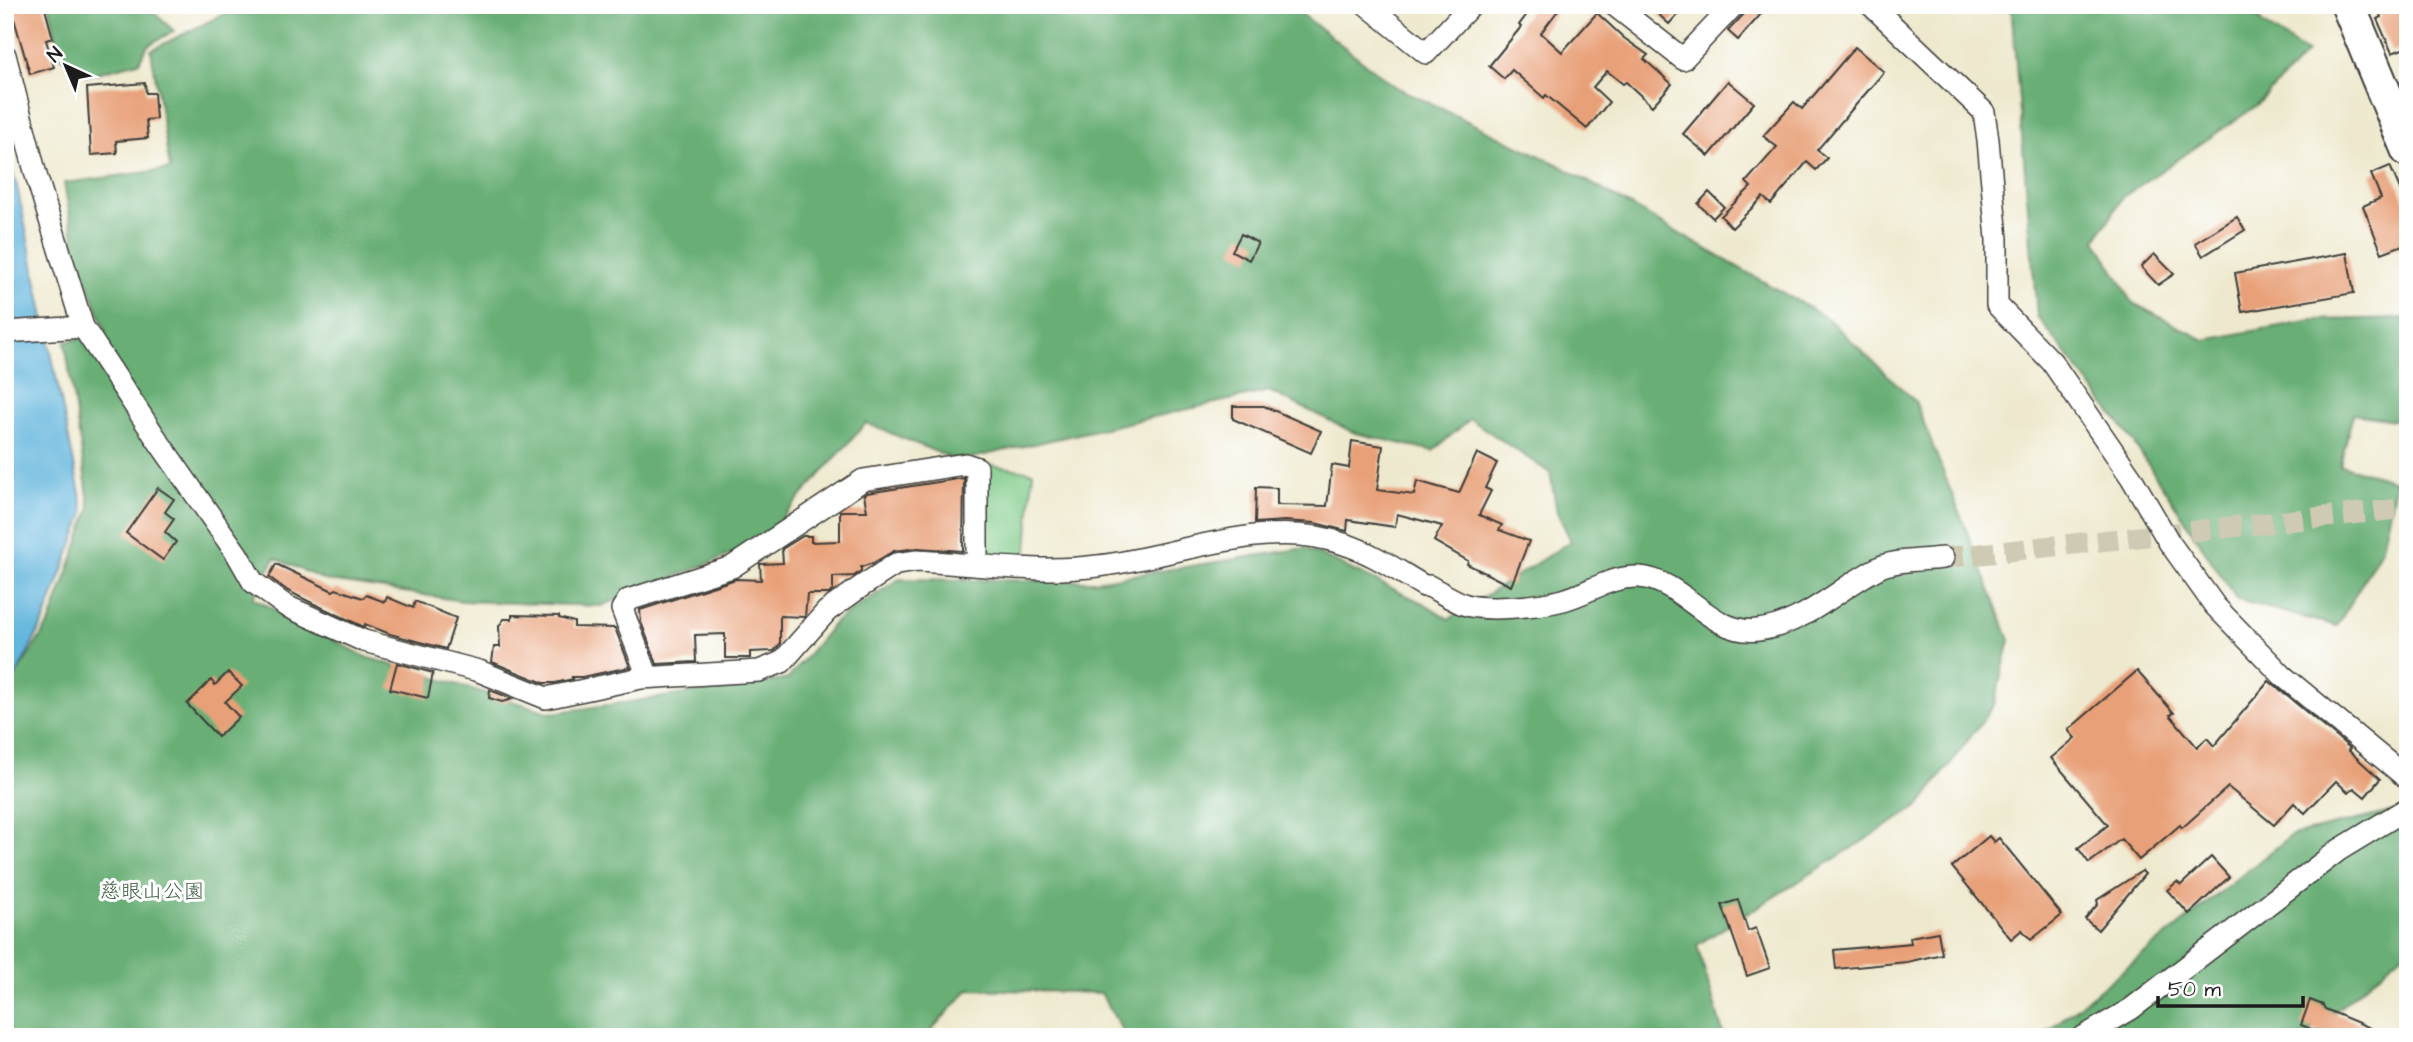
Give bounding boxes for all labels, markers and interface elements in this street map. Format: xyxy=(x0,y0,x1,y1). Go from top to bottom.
north arrow xyxy=(32,32,102,102)
text: N xyxy=(42,41,69,69)
park label: 慈眼山公園 xyxy=(100,877,205,906)
scale bar xyxy=(2158,965,2303,1009)
text: 50 m xyxy=(2168,975,2222,1004)

